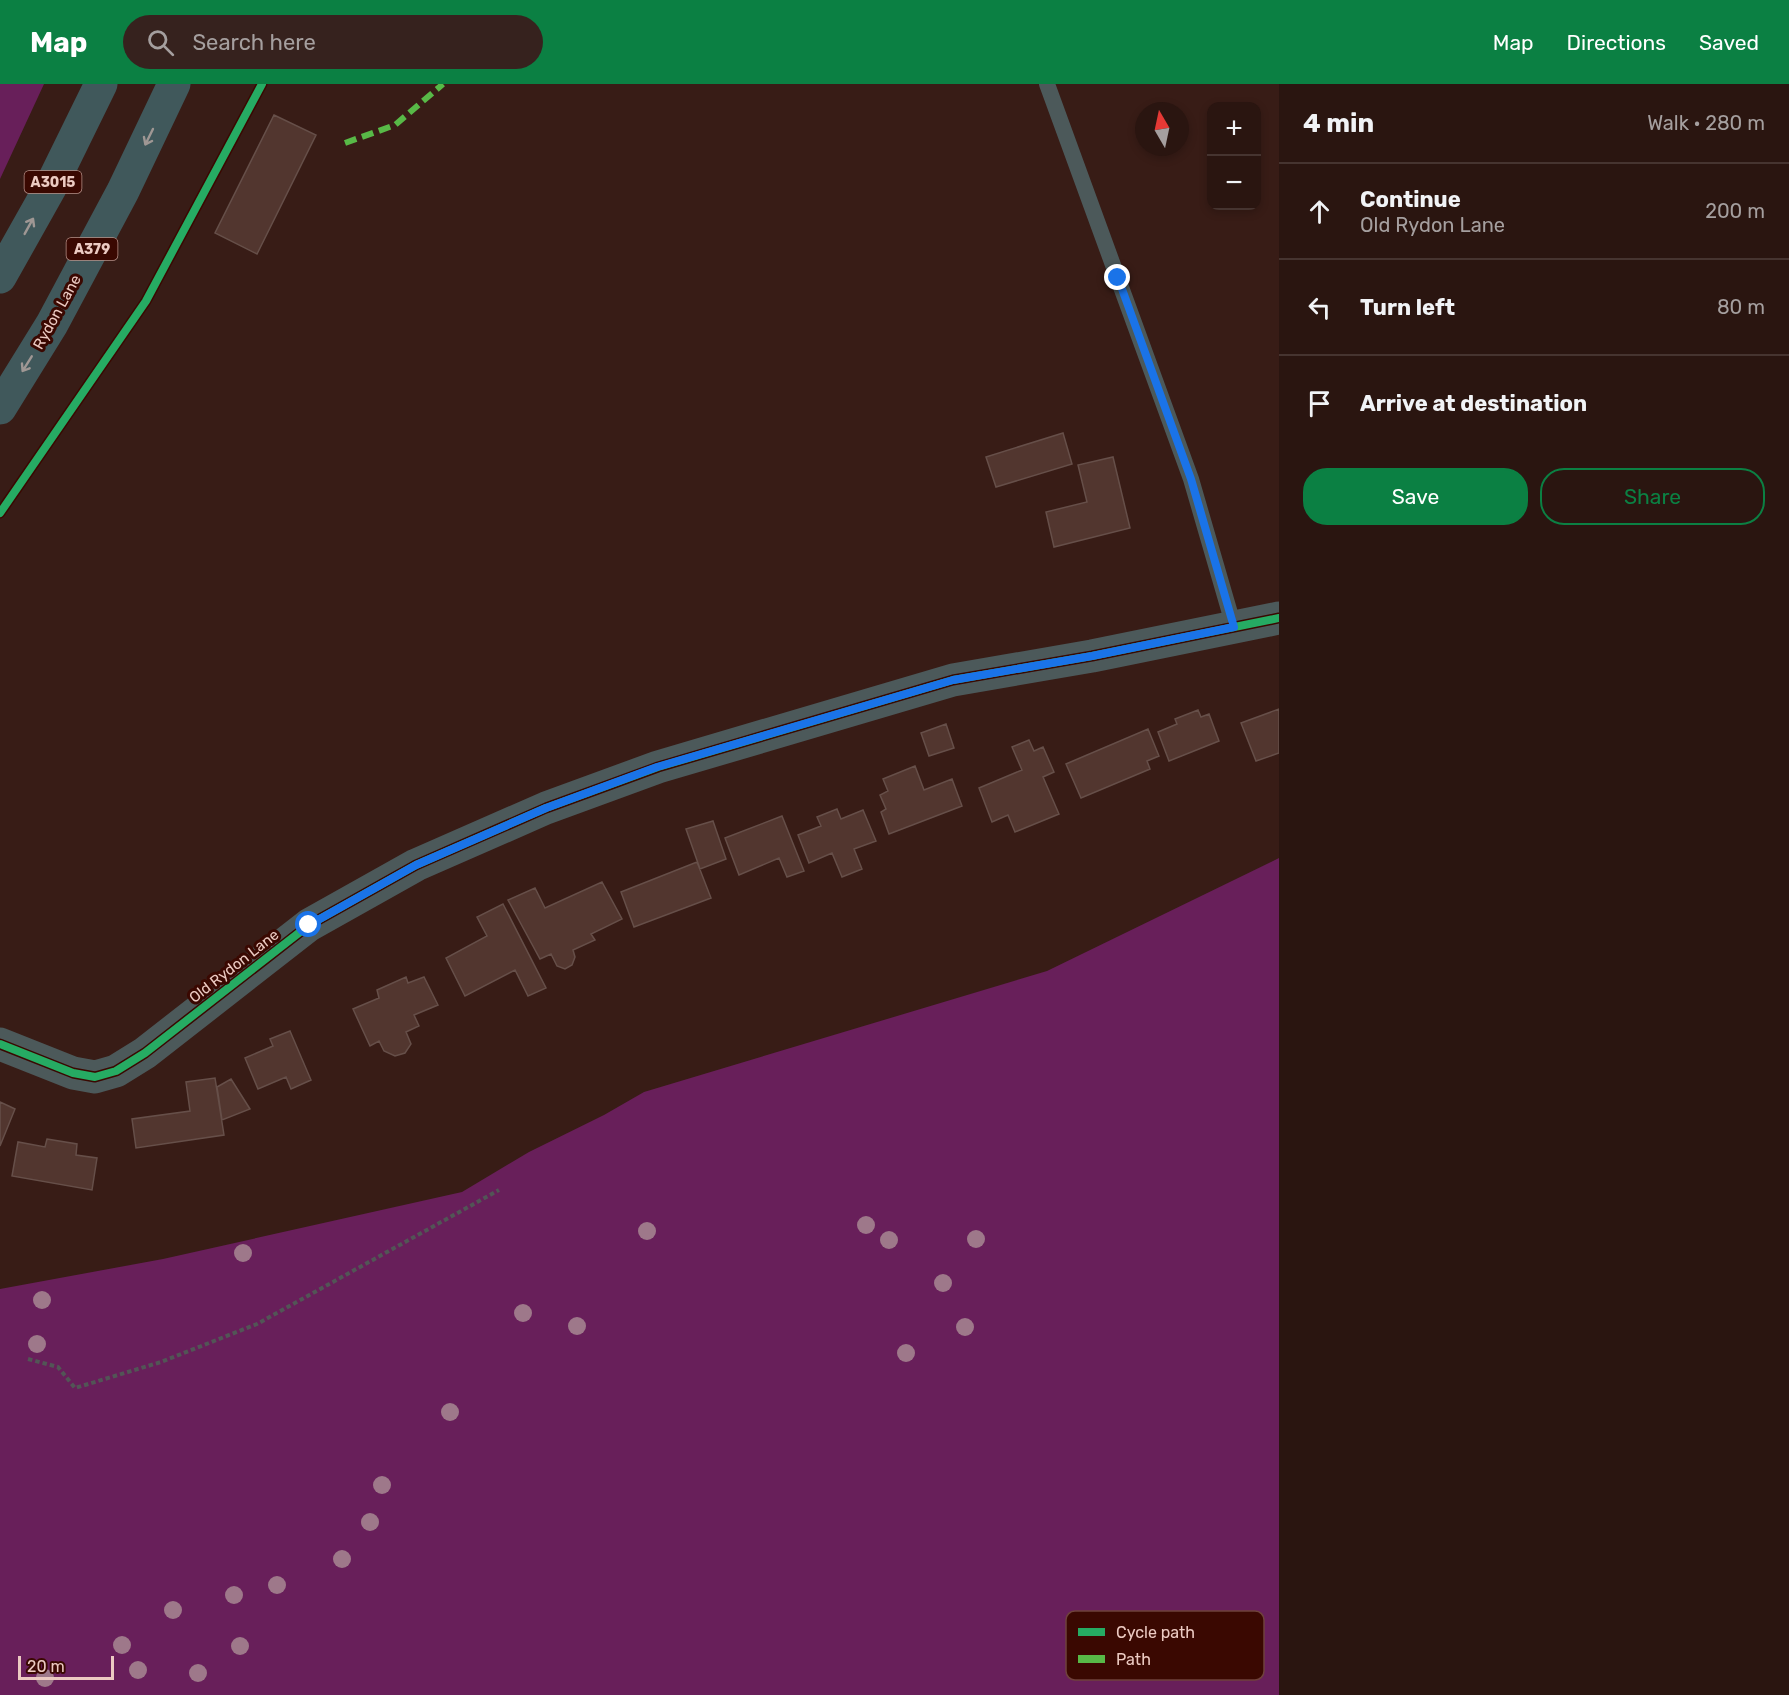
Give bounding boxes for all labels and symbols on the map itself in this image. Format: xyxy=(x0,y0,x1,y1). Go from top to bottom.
north arrow xyxy=(1135,102,1189,156)
one-way arrow xyxy=(142,127,154,145)
road number: A3015 xyxy=(25,171,82,193)
one-way arrow xyxy=(23,218,35,235)
road number: A379 xyxy=(66,238,118,260)
route end xyxy=(1104,264,1130,290)
street label: Rydon Lane xyxy=(29,272,85,352)
one-way arrow xyxy=(21,355,33,372)
route start xyxy=(295,911,321,937)
street label: Old Rydon Lane xyxy=(186,925,282,1007)
legend xyxy=(1066,1611,1264,1680)
text: Cycle path xyxy=(1116,1623,1195,1642)
text: Path xyxy=(1116,1650,1151,1669)
scale bar xyxy=(18,1653,114,1680)

